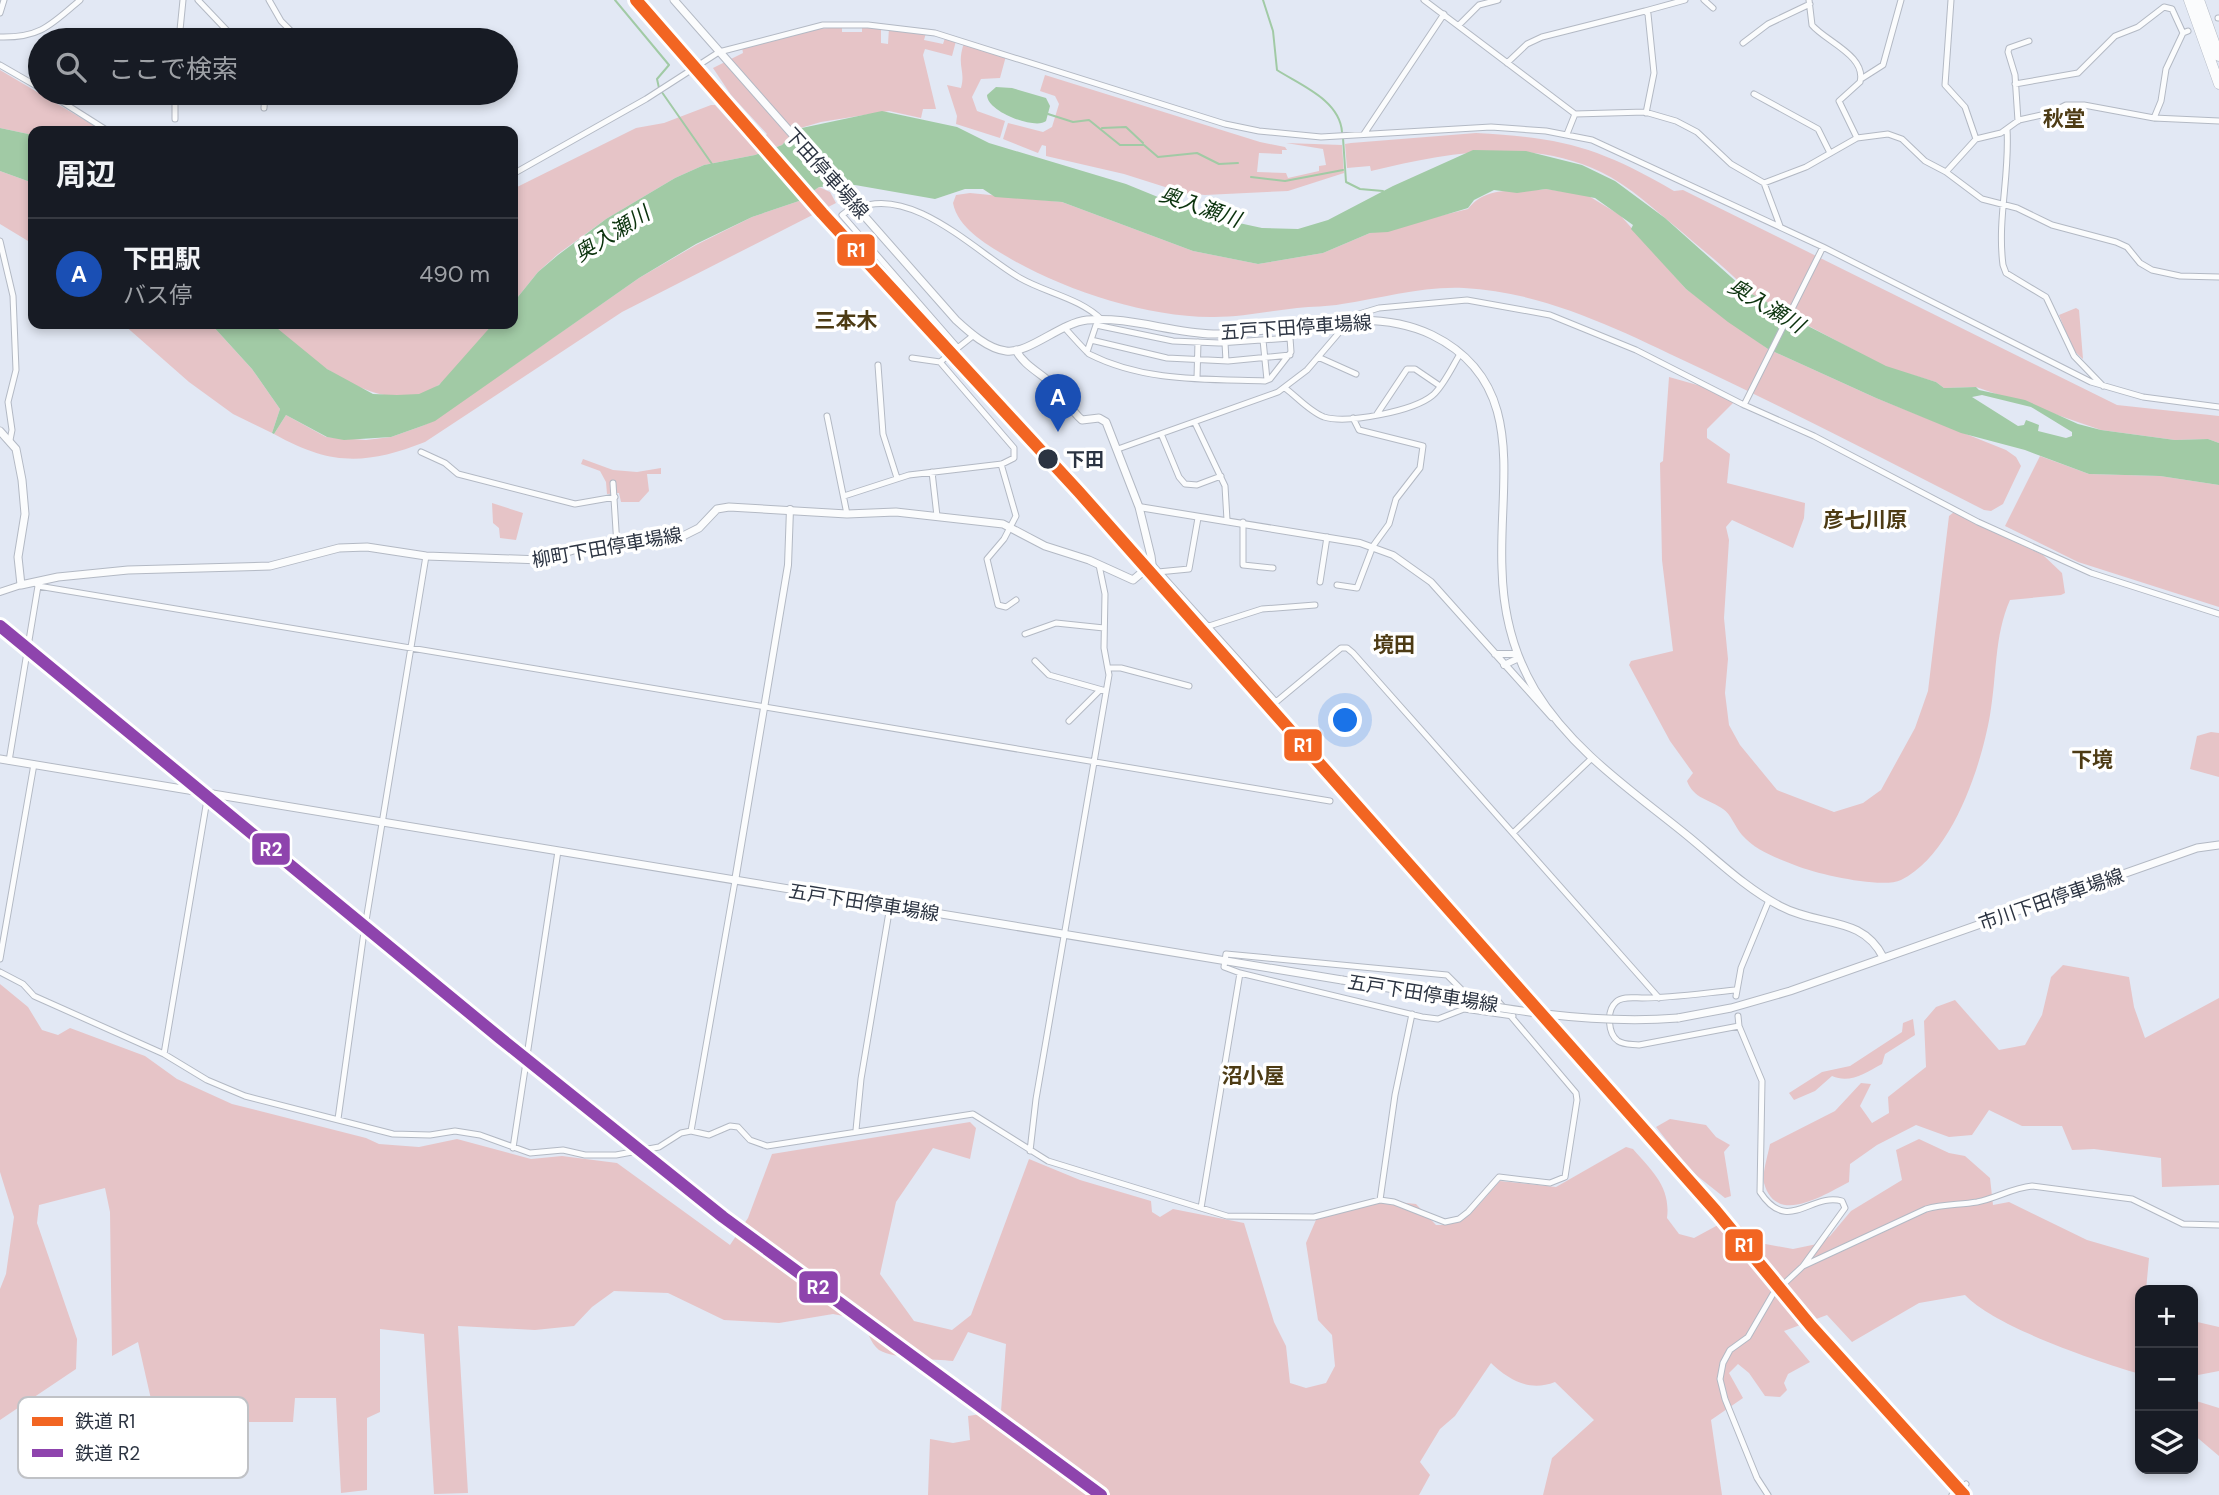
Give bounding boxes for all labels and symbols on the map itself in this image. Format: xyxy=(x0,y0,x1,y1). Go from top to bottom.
district label: 秋堂 xyxy=(2043,105,2085,133)
street label: 下田停車場線 xyxy=(779,123,874,224)
water label: 奥入瀬川 xyxy=(1156,180,1246,235)
water label: 奥入瀬川 xyxy=(569,199,657,268)
line badge: R1 xyxy=(836,233,876,267)
text: R1 xyxy=(847,238,865,263)
water label: 奥入瀬川 xyxy=(1723,272,1811,341)
district label: 三本木 xyxy=(815,307,878,335)
street label: 五戸下田停車場線 xyxy=(1219,310,1373,345)
pin: A xyxy=(1035,374,1081,432)
marker: 下田 xyxy=(1036,447,1060,471)
place label: 下田 xyxy=(1066,447,1104,472)
district label: 彦七川原 xyxy=(1823,506,1907,534)
street label: 柳町下田停車場線 xyxy=(530,522,684,573)
district label: 境田 xyxy=(1373,631,1415,659)
your location xyxy=(1328,703,1362,737)
line badge: R1 xyxy=(1283,728,1323,762)
text: R1 xyxy=(1294,733,1312,758)
district label: 下境 xyxy=(2071,746,2113,774)
line badge: R2 xyxy=(251,832,291,866)
text: R2 xyxy=(260,837,283,862)
street label: 市川下田停車場線 xyxy=(1975,863,2127,936)
street label: 五戸下田停車場線 xyxy=(787,878,941,927)
street label: 五戸下田停車場線 xyxy=(1346,969,1500,1018)
district label: 沼小屋 xyxy=(1222,1062,1285,1090)
line badge: R1 xyxy=(1724,1228,1764,1262)
text: R1 xyxy=(1735,1233,1753,1258)
line badge: R2 xyxy=(798,1270,839,1304)
text: R2 xyxy=(807,1275,830,1300)
legend xyxy=(18,1397,248,1478)
text: 鉄道 R1 xyxy=(75,1409,135,1434)
text: 鉄道 R2 xyxy=(75,1441,140,1466)

